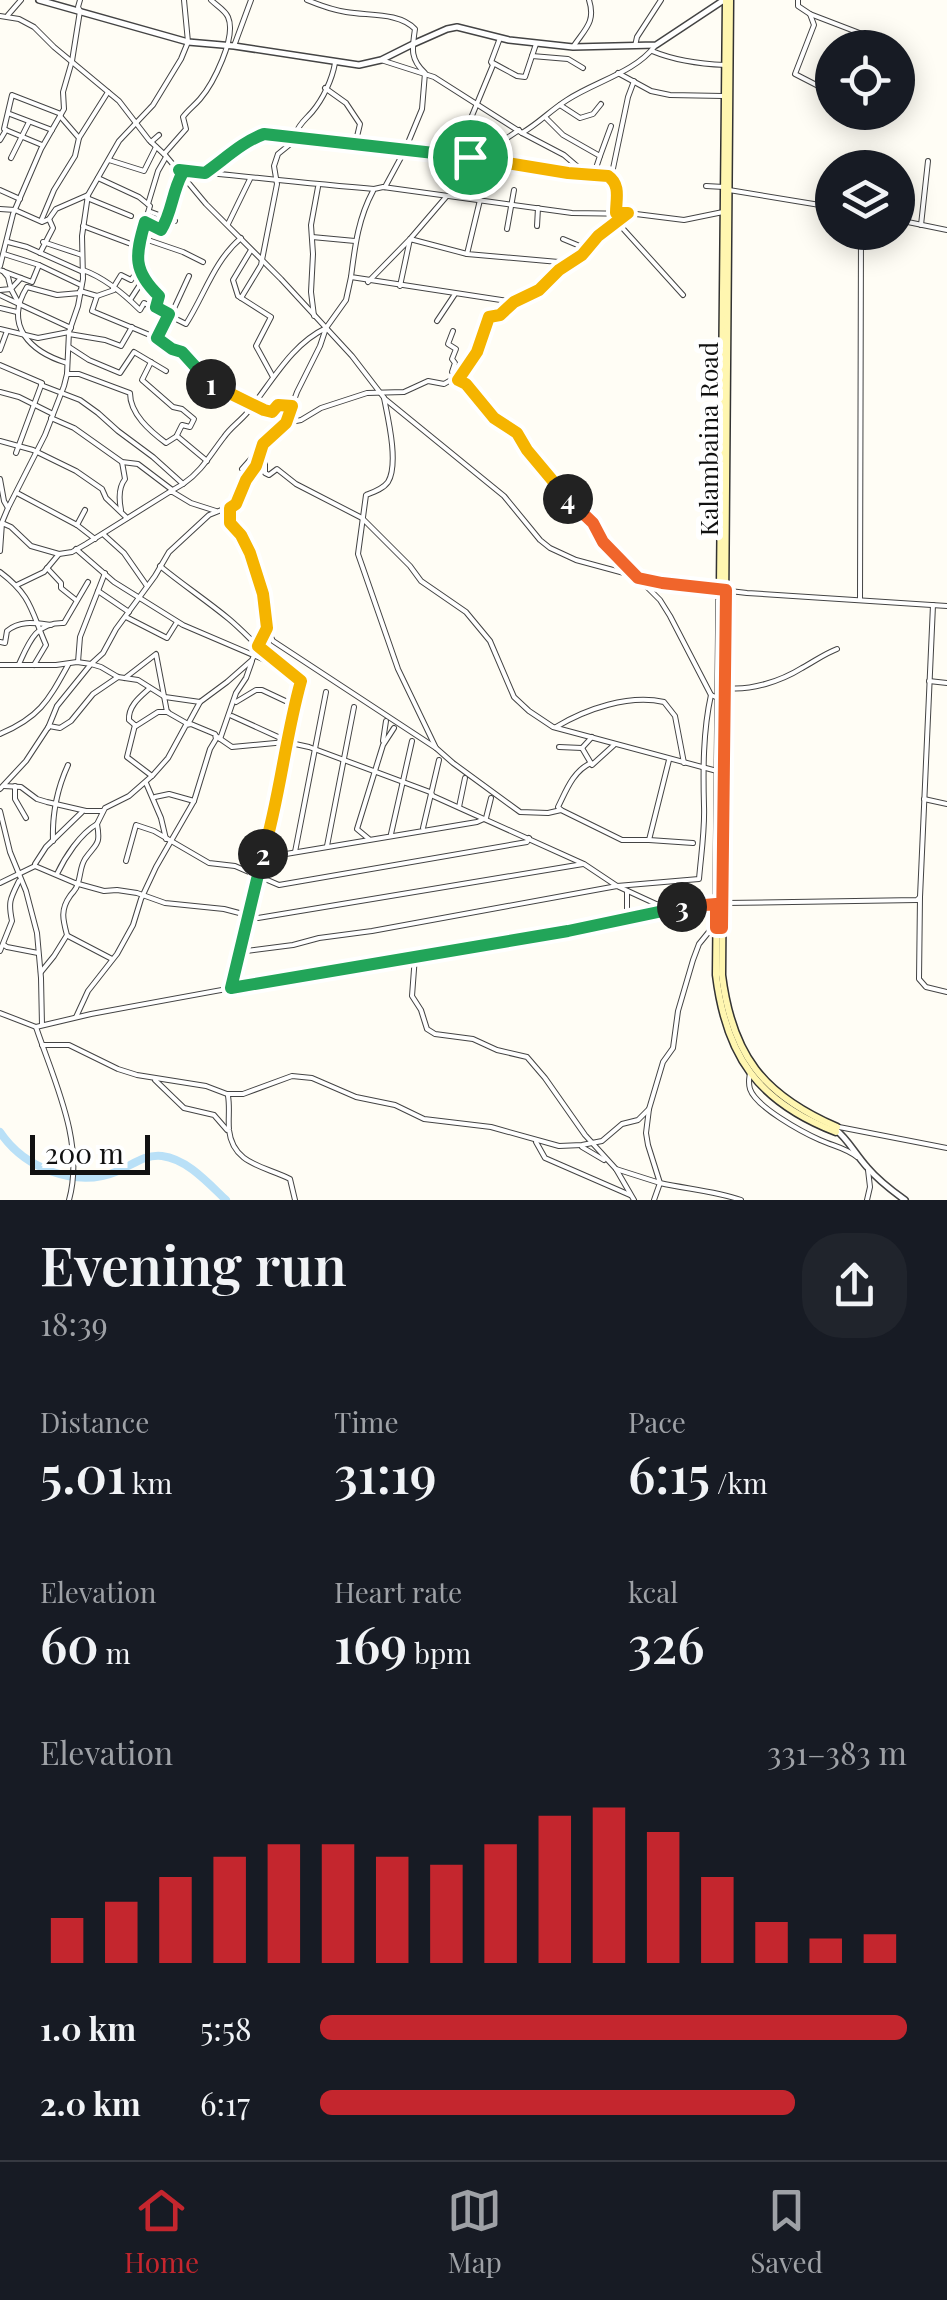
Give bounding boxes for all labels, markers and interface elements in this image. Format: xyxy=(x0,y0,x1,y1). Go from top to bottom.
map controls xyxy=(815,30,915,250)
button: locate xyxy=(815,30,915,130)
pin xyxy=(428,115,513,200)
icon: arrive xyxy=(443,130,498,185)
button: layers xyxy=(815,150,915,250)
street label: Kalambaina Road xyxy=(691,342,724,536)
pin: 1 xyxy=(186,359,236,409)
text: 1 xyxy=(206,365,216,402)
pin: 4 xyxy=(543,474,593,524)
text: 4 xyxy=(561,480,575,517)
pin: 2 xyxy=(238,829,288,879)
text: 2 xyxy=(256,835,270,872)
pin: 3 xyxy=(657,882,707,932)
text: 3 xyxy=(675,888,689,925)
scale bar xyxy=(30,1130,150,1174)
text: 200 m xyxy=(45,1134,124,1171)
text: Evening run xyxy=(40,1226,347,1300)
button: share xyxy=(802,1233,907,1338)
text: 18:39 xyxy=(40,1301,108,1344)
text: Distance xyxy=(40,1403,149,1440)
text: Time xyxy=(334,1403,399,1440)
text: Pace xyxy=(628,1403,686,1440)
text: 5.01 xyxy=(40,1440,126,1507)
text: 31:19 xyxy=(334,1440,437,1507)
text: 6:15 xyxy=(628,1440,710,1507)
text: km xyxy=(126,1464,172,1501)
text: /km xyxy=(710,1464,768,1501)
text: Elevation xyxy=(40,1573,156,1610)
text: Heart rate xyxy=(334,1573,462,1610)
text: kcal xyxy=(628,1573,678,1610)
text: 60 xyxy=(40,1610,99,1677)
text: 169 xyxy=(334,1610,407,1677)
text: 326 xyxy=(628,1610,705,1677)
text: m xyxy=(99,1634,131,1671)
text: bpm xyxy=(407,1634,471,1671)
text: Elevation xyxy=(40,1730,173,1773)
text: 331–383 m xyxy=(767,1730,907,1773)
text: 1.0 km xyxy=(40,2006,136,2049)
text: 5:58 xyxy=(200,2006,252,2049)
text: 2.0 km xyxy=(40,2081,141,2124)
text: 6:17 xyxy=(200,2081,250,2124)
tab: Home xyxy=(124,2183,199,2280)
tab: Map xyxy=(447,2183,502,2280)
tab: Saved xyxy=(750,2183,823,2280)

